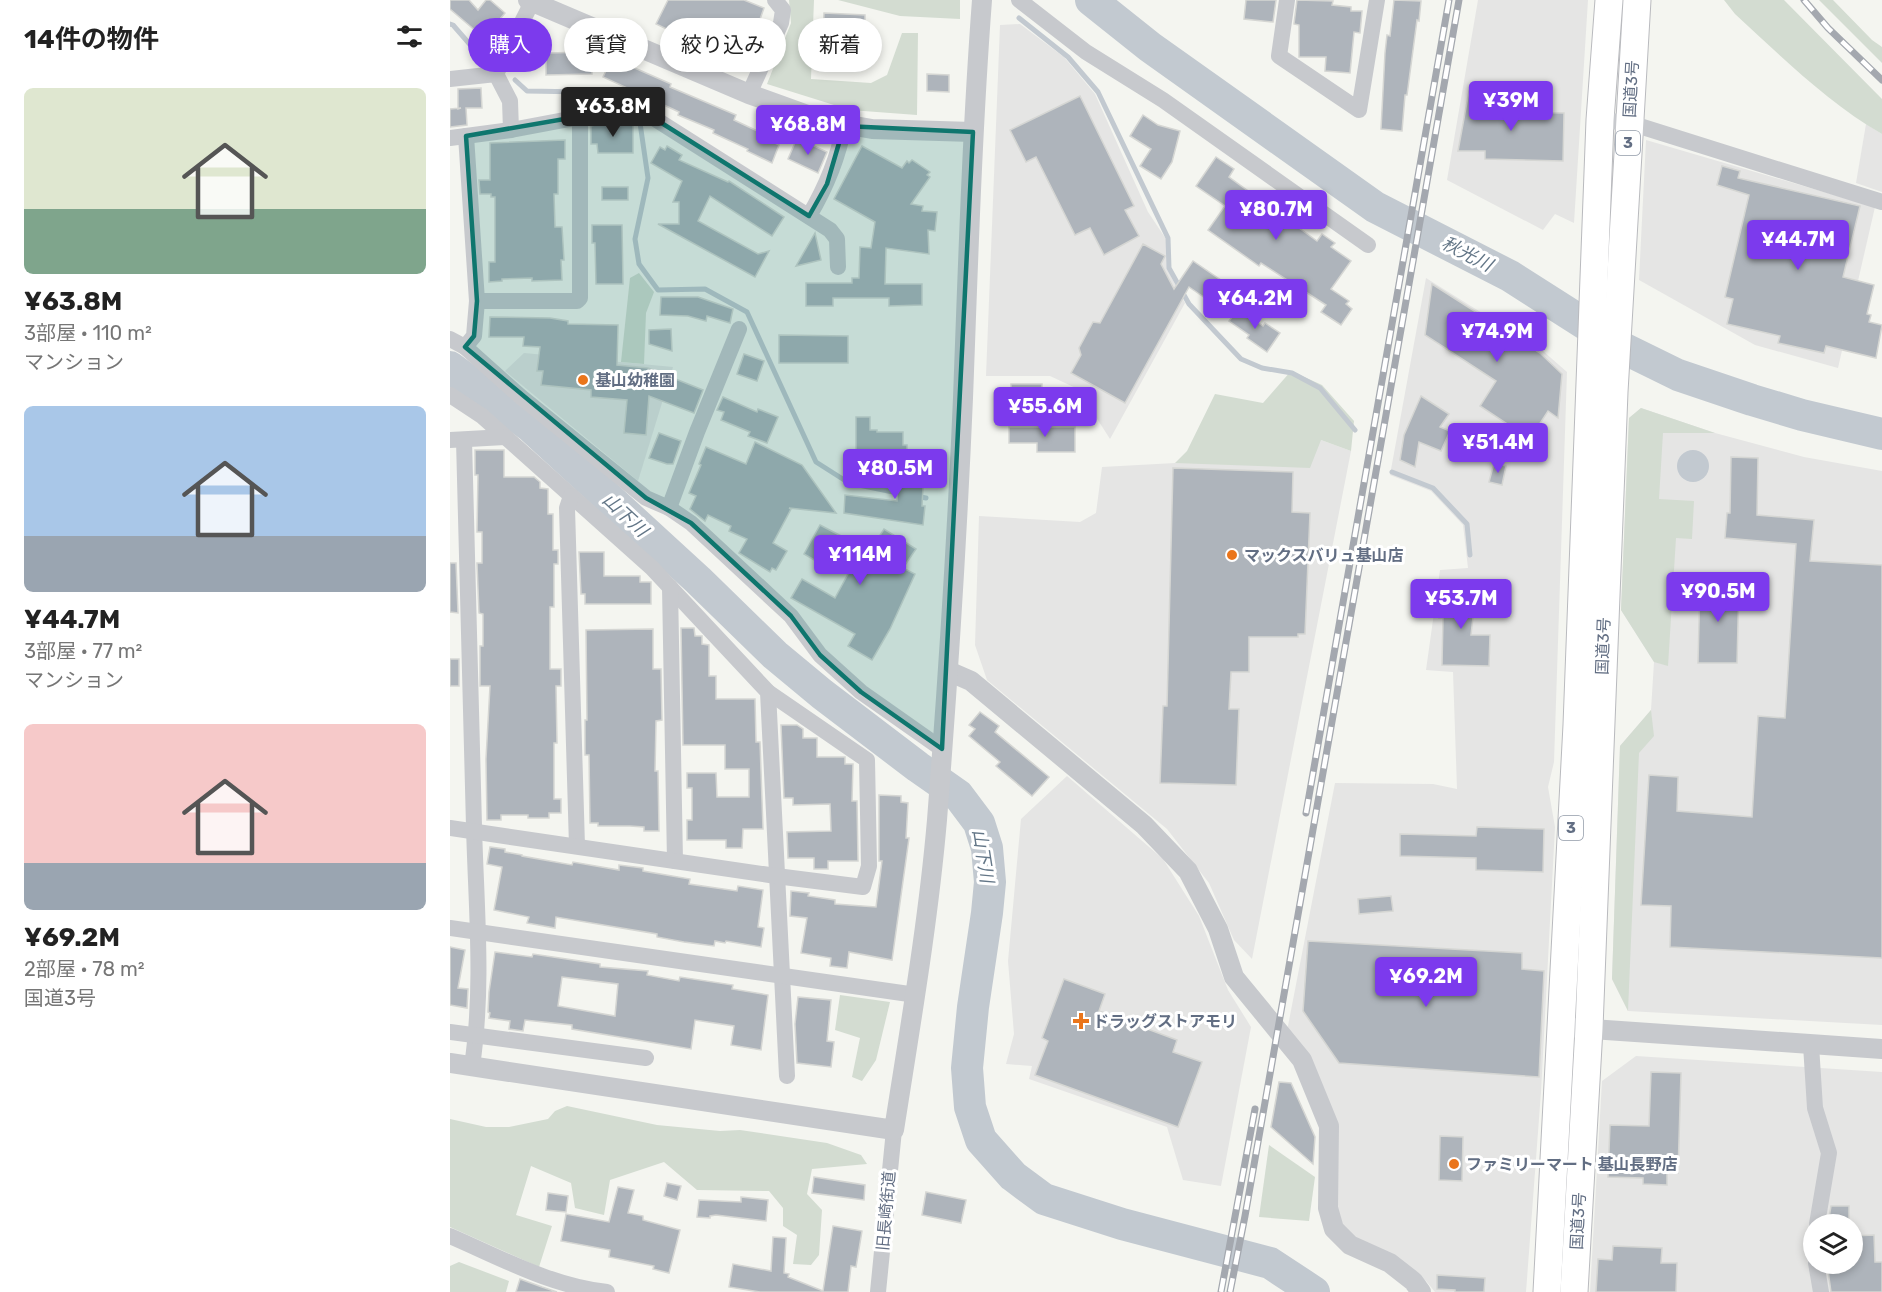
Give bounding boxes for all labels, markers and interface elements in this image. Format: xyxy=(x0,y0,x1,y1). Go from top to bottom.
chip: 購入 xyxy=(468,18,552,72)
chip: 賃貸 xyxy=(564,18,648,72)
chip: 絞り込み xyxy=(660,18,786,72)
chip: 新着 xyxy=(798,18,882,72)
icon: filters xyxy=(393,20,426,53)
text: 14件の物件 xyxy=(24,24,159,55)
street label: 国道3号 xyxy=(1620,60,1642,118)
pin: ¥39M xyxy=(1475,81,1547,132)
pin: ¥63.8M xyxy=(564,87,662,138)
text: ¥39M xyxy=(1483,88,1539,112)
text: ¥63.8M xyxy=(575,94,651,118)
pin: ¥68.8M xyxy=(759,105,857,156)
text: ¥68.8M xyxy=(770,112,846,136)
icon: home xyxy=(171,127,279,235)
road number: 3 xyxy=(1616,131,1640,155)
pin: ¥80.7M xyxy=(1227,190,1325,241)
text: ¥80.7M xyxy=(1239,197,1313,221)
pin: ¥44.7M xyxy=(1749,220,1847,271)
text: ¥44.7M xyxy=(1761,227,1835,251)
water label: 秋光川 xyxy=(1438,232,1498,277)
pin: ¥64.2M xyxy=(1206,279,1304,330)
text: ¥63.8M xyxy=(24,286,122,317)
text: ¥64.2M xyxy=(1217,286,1293,310)
pin: ¥74.9M xyxy=(1448,312,1546,363)
text: ¥74.9M xyxy=(1461,319,1533,343)
text: 3部屋 · 110 m² xyxy=(24,321,152,345)
text: マンション xyxy=(24,350,124,374)
place label: 基山幼稚園 xyxy=(595,371,675,390)
marker: 基山幼稚園 xyxy=(576,373,590,387)
pin: ¥55.6M xyxy=(996,387,1094,438)
text: ¥55.6M xyxy=(1008,394,1082,418)
pin: ¥51.4M xyxy=(1449,423,1547,474)
text: ¥51.4M xyxy=(1462,430,1534,454)
icon: home xyxy=(171,445,279,553)
pin: ¥80.5M xyxy=(846,449,944,500)
text: ¥80.5M xyxy=(857,456,933,480)
water label: 山下川 xyxy=(598,489,654,543)
pin: ¥114M xyxy=(818,535,902,586)
text: ¥114M xyxy=(828,542,892,566)
place label: マックスバリュ基山店 xyxy=(1244,546,1404,565)
marker: マックスバリュ基山店 xyxy=(1225,548,1239,562)
pin: ¥90.5M xyxy=(1669,572,1767,623)
pin: ¥53.7M xyxy=(1412,579,1510,630)
text: ¥90.5M xyxy=(1680,579,1756,603)
text: ¥53.7M xyxy=(1425,586,1497,610)
text: ¥44.7M xyxy=(24,604,120,635)
street label: 国道3号 xyxy=(1593,617,1613,675)
text: 3部屋 · 77 m² xyxy=(24,639,142,663)
text: マンション xyxy=(24,668,124,692)
icon: home xyxy=(171,763,279,871)
road number: 3 xyxy=(1559,816,1583,840)
water label: 山下川 xyxy=(968,828,998,886)
text: ¥69.2M xyxy=(24,922,120,953)
text: 2部屋 · 78 m² xyxy=(24,957,145,981)
pin: ¥69.2M xyxy=(1377,957,1475,1008)
text: ¥69.2M xyxy=(1389,964,1463,988)
text: 国道3号 xyxy=(24,986,96,1010)
place label: ドラッグストアモリ xyxy=(1093,1012,1237,1031)
marker: ドラッグストアモリ xyxy=(1074,1014,1088,1028)
place label: ファミリーマート 基山長野店 xyxy=(1466,1155,1677,1174)
marker: ファミリーマート 基山長野店 xyxy=(1447,1157,1461,1171)
street label: 旧長崎街道 xyxy=(873,1170,899,1252)
street label: 国道3号 xyxy=(1567,1192,1589,1250)
map controls xyxy=(1803,1214,1863,1274)
button: layers xyxy=(1803,1214,1863,1274)

